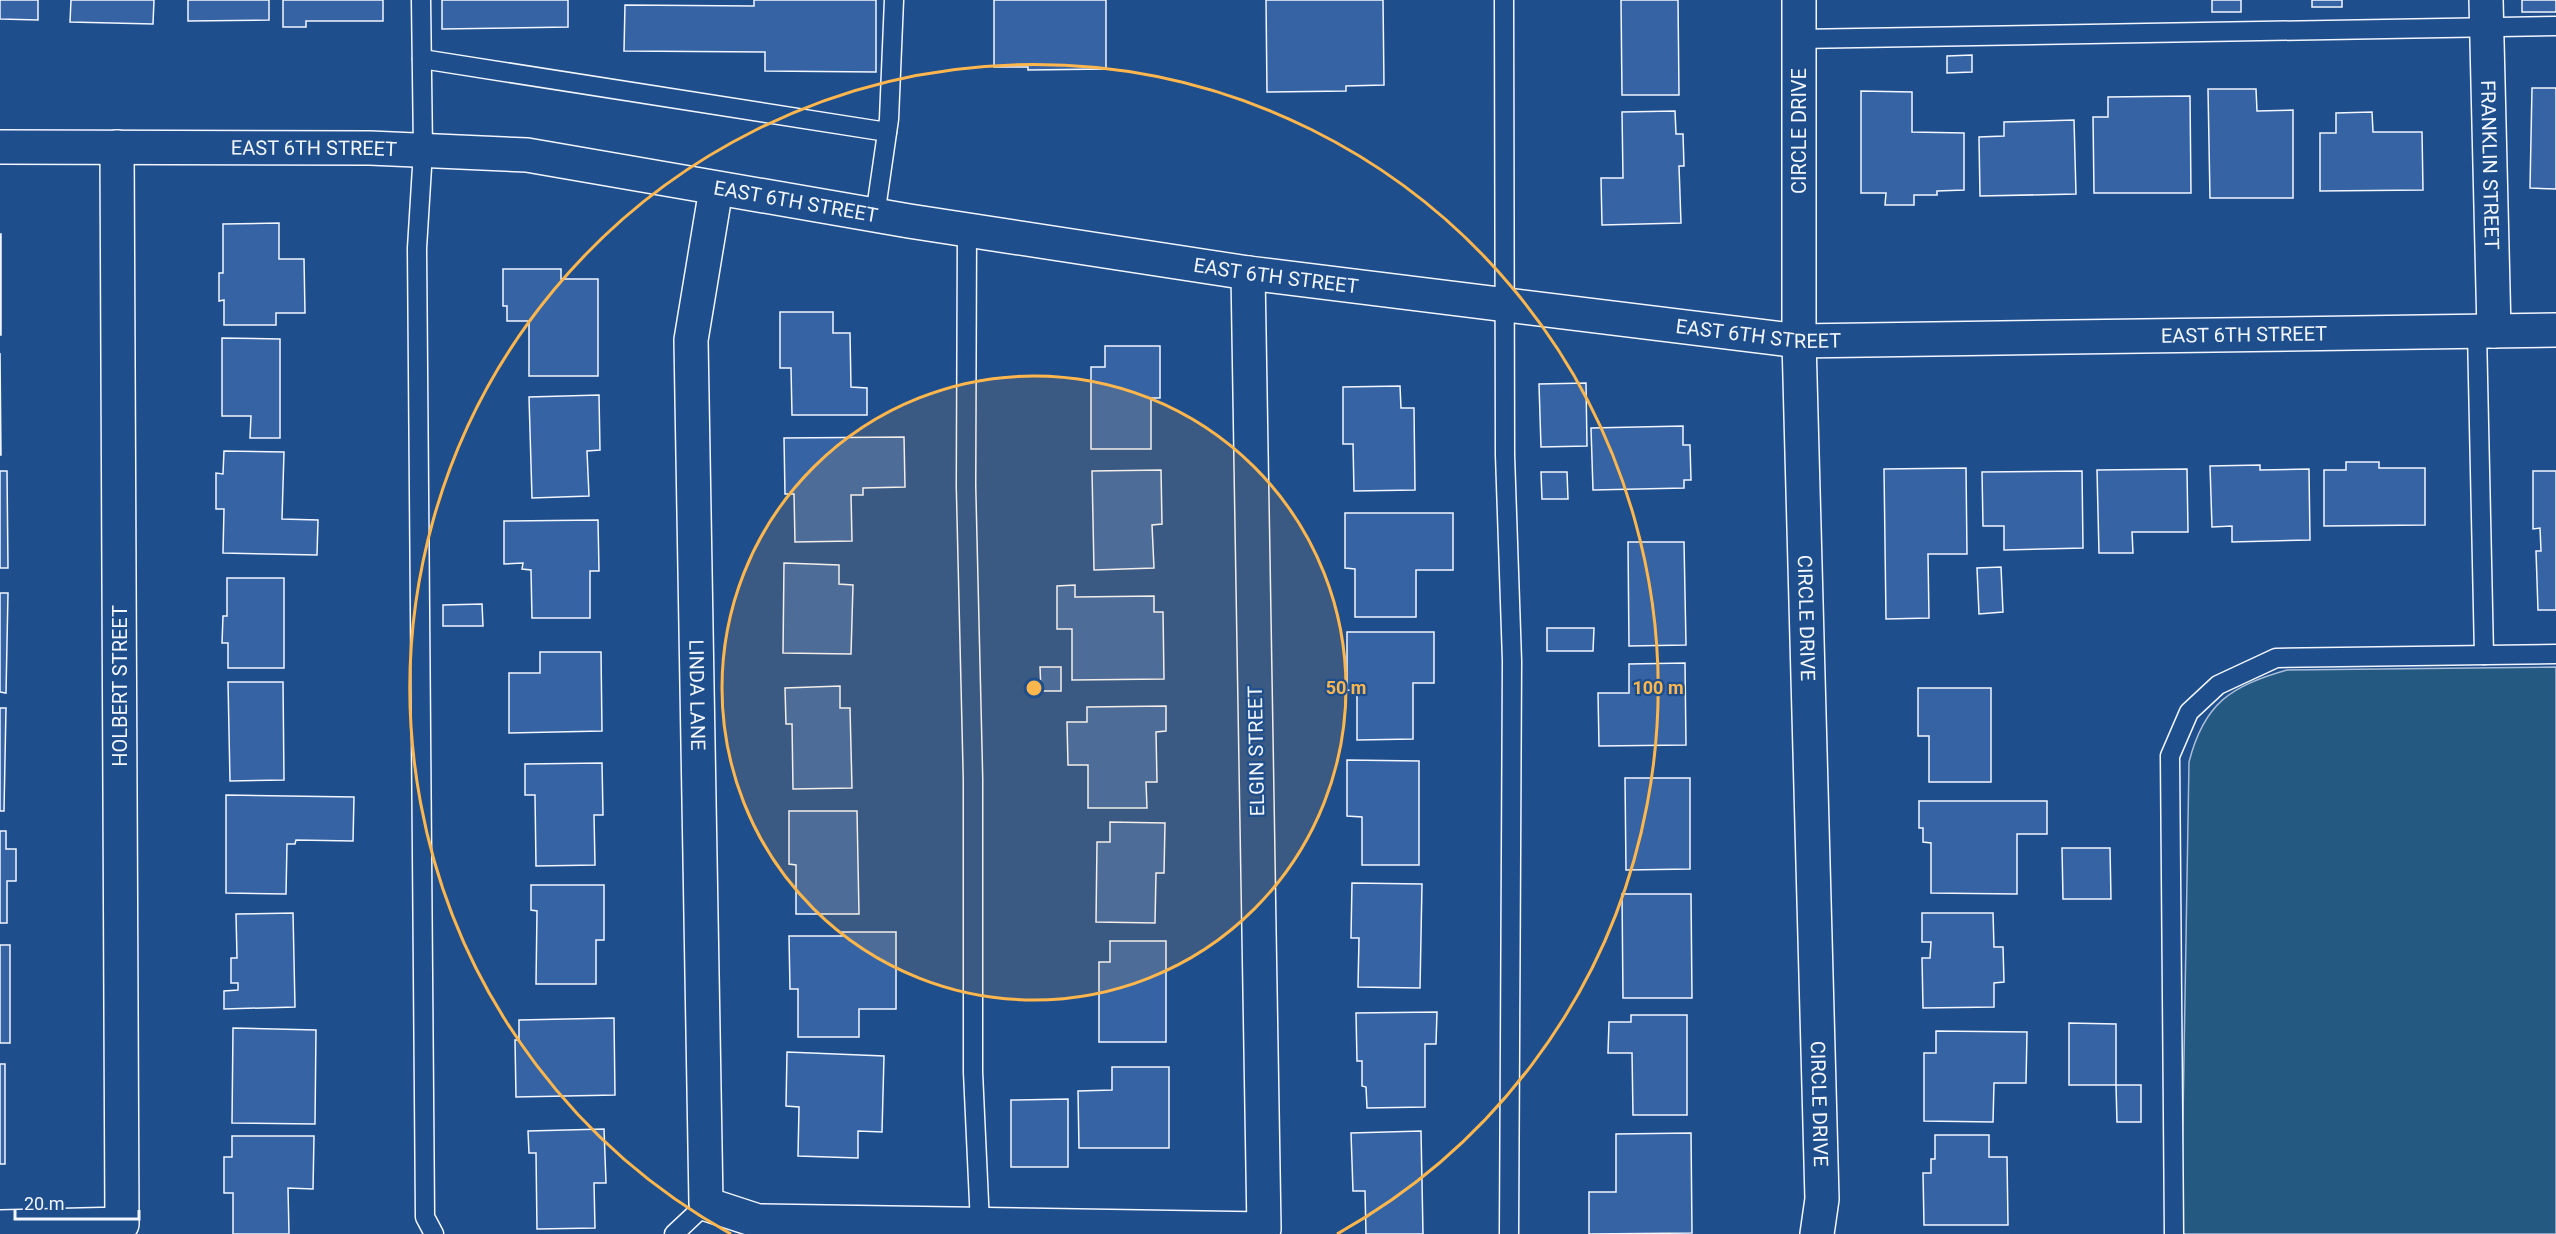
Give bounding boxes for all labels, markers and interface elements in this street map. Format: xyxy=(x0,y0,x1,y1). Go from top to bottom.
street label: CIRCLE DRIVE xyxy=(1787,68,1811,194)
street label: FRANKLIN STREET xyxy=(2476,80,2504,250)
street label: EAST 6TH STREET xyxy=(231,136,398,161)
street label: EAST 6TH STREET xyxy=(712,175,880,227)
street label: EAST 6TH STREET xyxy=(1192,253,1360,299)
street label: EAST 6TH STREET xyxy=(1674,314,1841,353)
street label: EAST 6TH STREET xyxy=(2161,321,2327,348)
street label: CIRCLE DRIVE xyxy=(1793,555,1820,681)
street label: HOLBERT STREET xyxy=(108,605,132,767)
street label: LINDA LANE xyxy=(684,639,710,751)
text: 50 m xyxy=(1326,677,1366,698)
text: 100 m xyxy=(1632,677,1684,698)
centre of rings xyxy=(1024,678,1044,698)
street label: ELGIN STREET xyxy=(1243,685,1269,817)
street label: CIRCLE DRIVE xyxy=(1806,1040,1833,1167)
scale bar xyxy=(15,1183,140,1221)
text: 20 m xyxy=(24,1193,64,1214)

